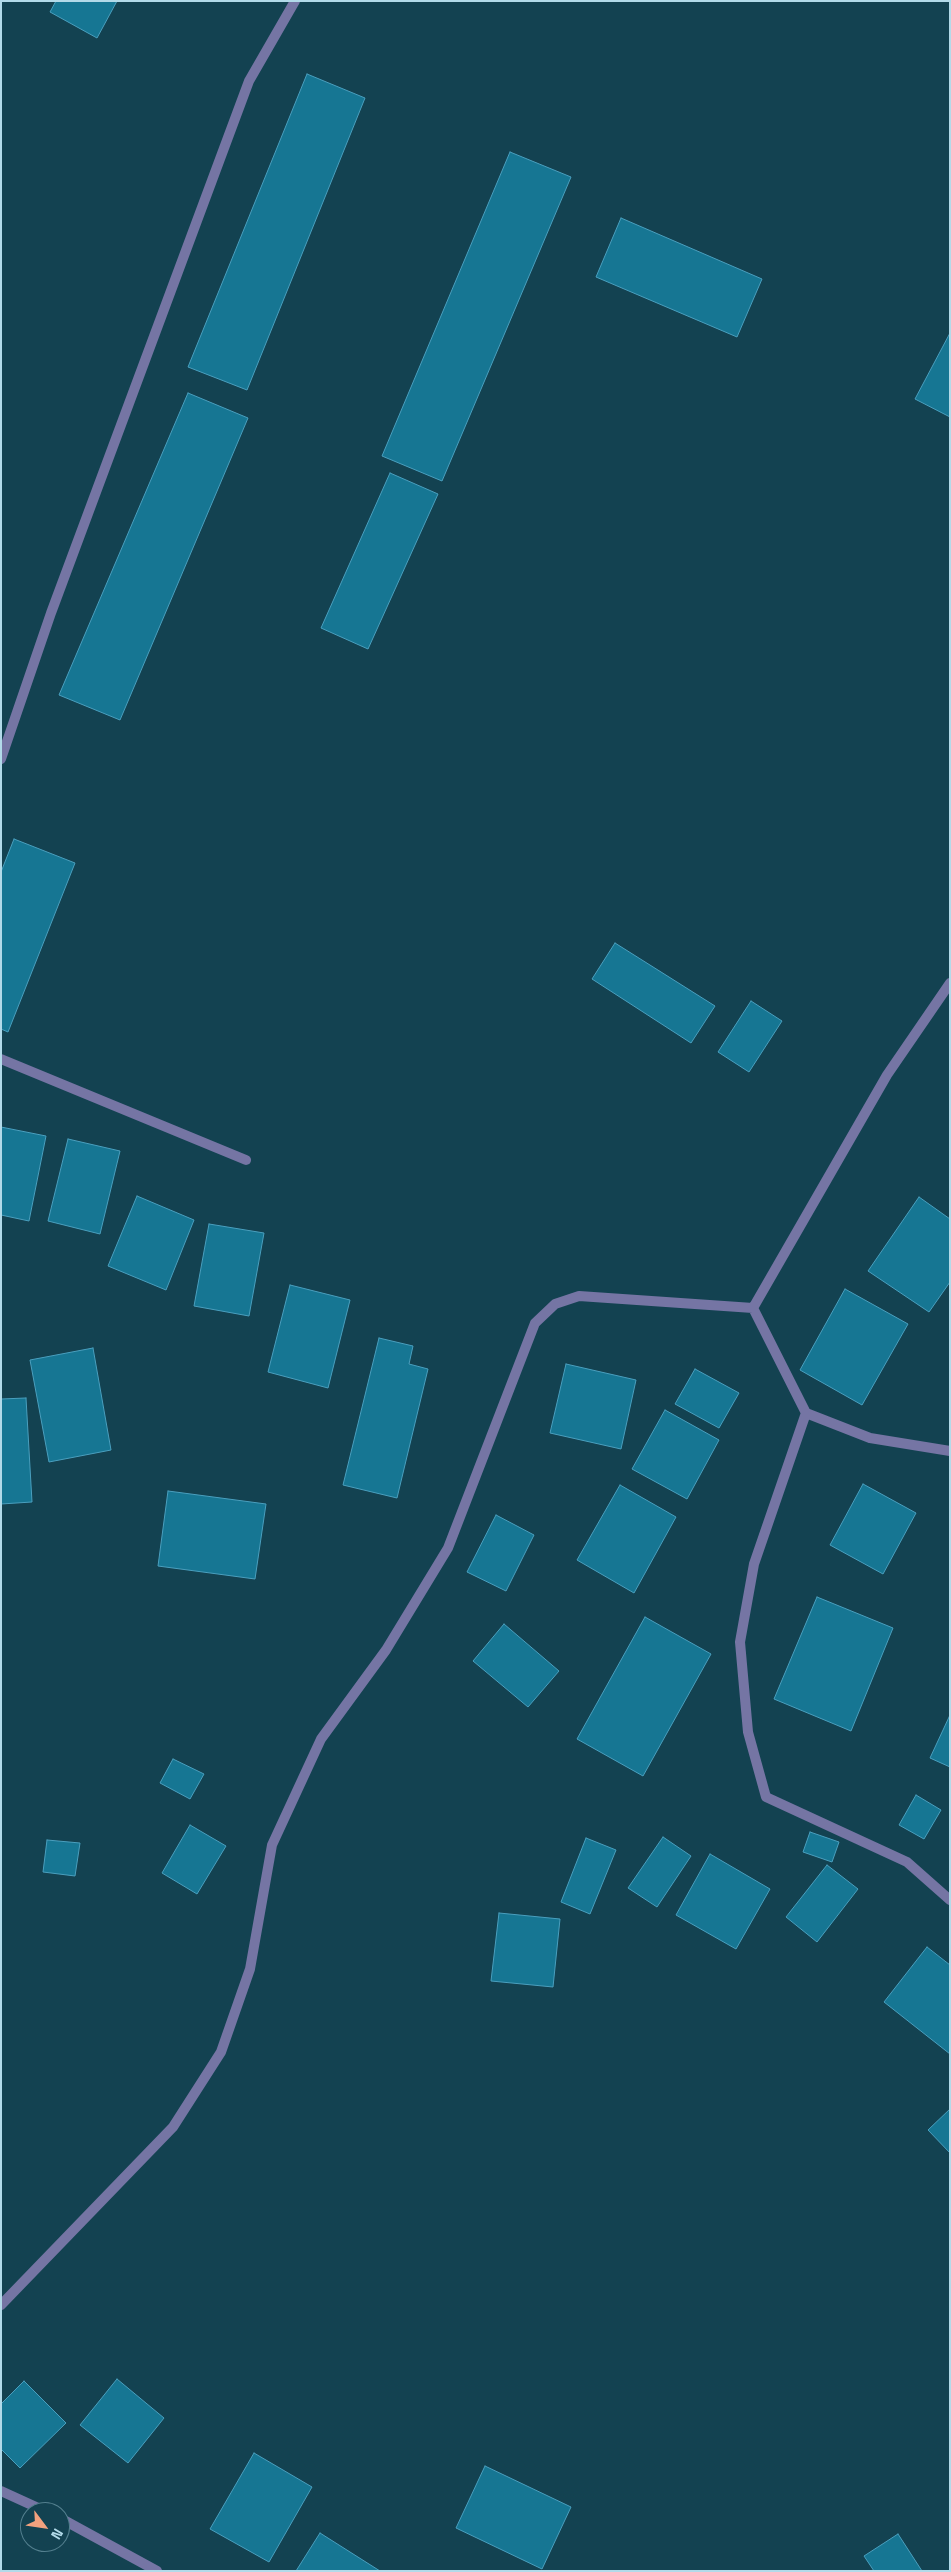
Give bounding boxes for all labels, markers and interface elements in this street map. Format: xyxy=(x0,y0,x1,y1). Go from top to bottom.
north arrow xyxy=(20,2502,70,2552)
text: N xyxy=(47,2526,67,2543)

